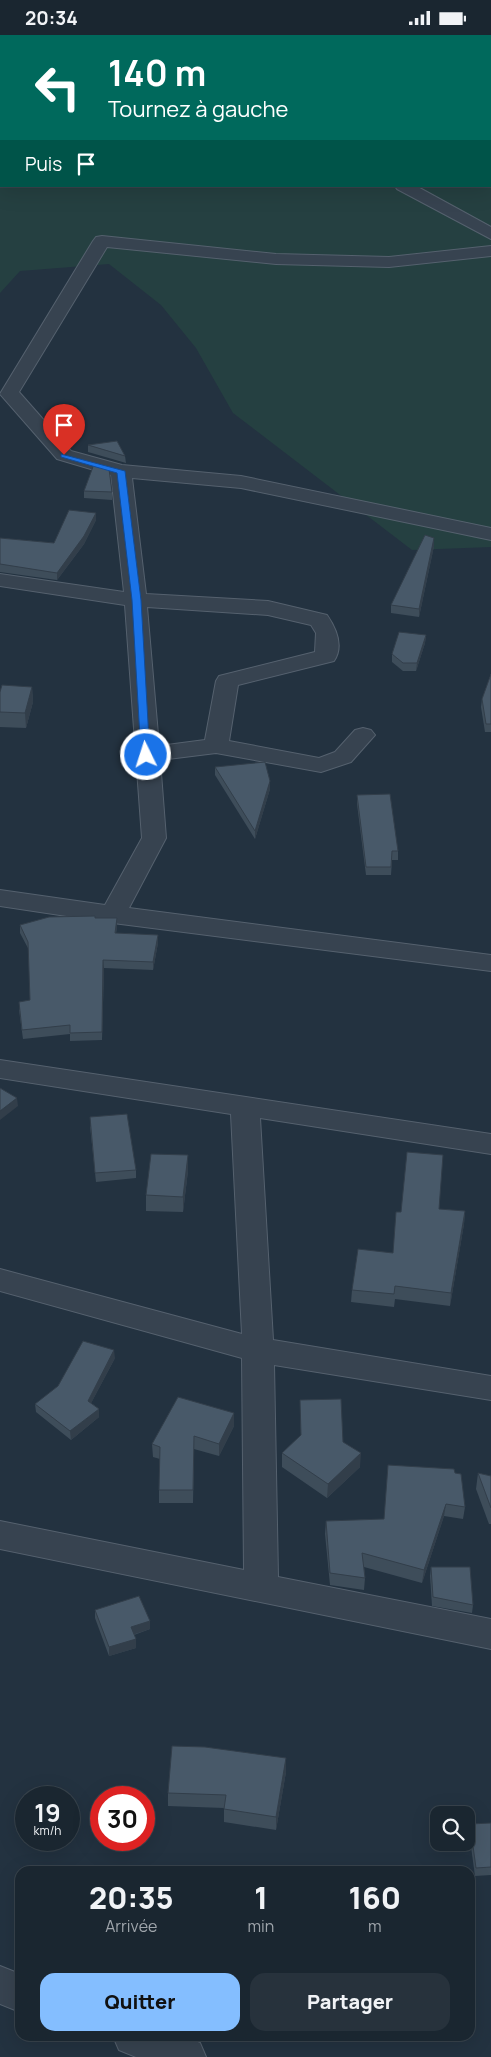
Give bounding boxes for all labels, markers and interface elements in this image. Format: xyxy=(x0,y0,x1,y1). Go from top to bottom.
text: 20:34 xyxy=(25,5,78,31)
text: 140 m xyxy=(108,49,206,97)
icon: left xyxy=(25,55,90,120)
text: Tournez à gauche xyxy=(108,94,288,124)
icon: arrive xyxy=(72,150,100,178)
text: Puis xyxy=(25,151,62,177)
pin xyxy=(43,404,85,455)
icon: arrive xyxy=(50,411,78,439)
position arrow xyxy=(119,728,171,780)
speed limit sign: 30 xyxy=(90,1786,155,1851)
text: 19 xyxy=(34,1795,61,1830)
map controls xyxy=(430,1806,475,1851)
button: search xyxy=(430,1806,475,1851)
text: km/h xyxy=(34,1822,61,1839)
text: 20:35 xyxy=(89,1877,174,1918)
text: 1 xyxy=(254,1877,268,1918)
text: 160 xyxy=(348,1877,401,1918)
text: Arrivée xyxy=(105,1915,157,1937)
text: min xyxy=(248,1915,274,1937)
text: m xyxy=(368,1915,381,1937)
button: Quitter xyxy=(40,1973,240,2031)
button: Partager xyxy=(250,1973,450,2031)

